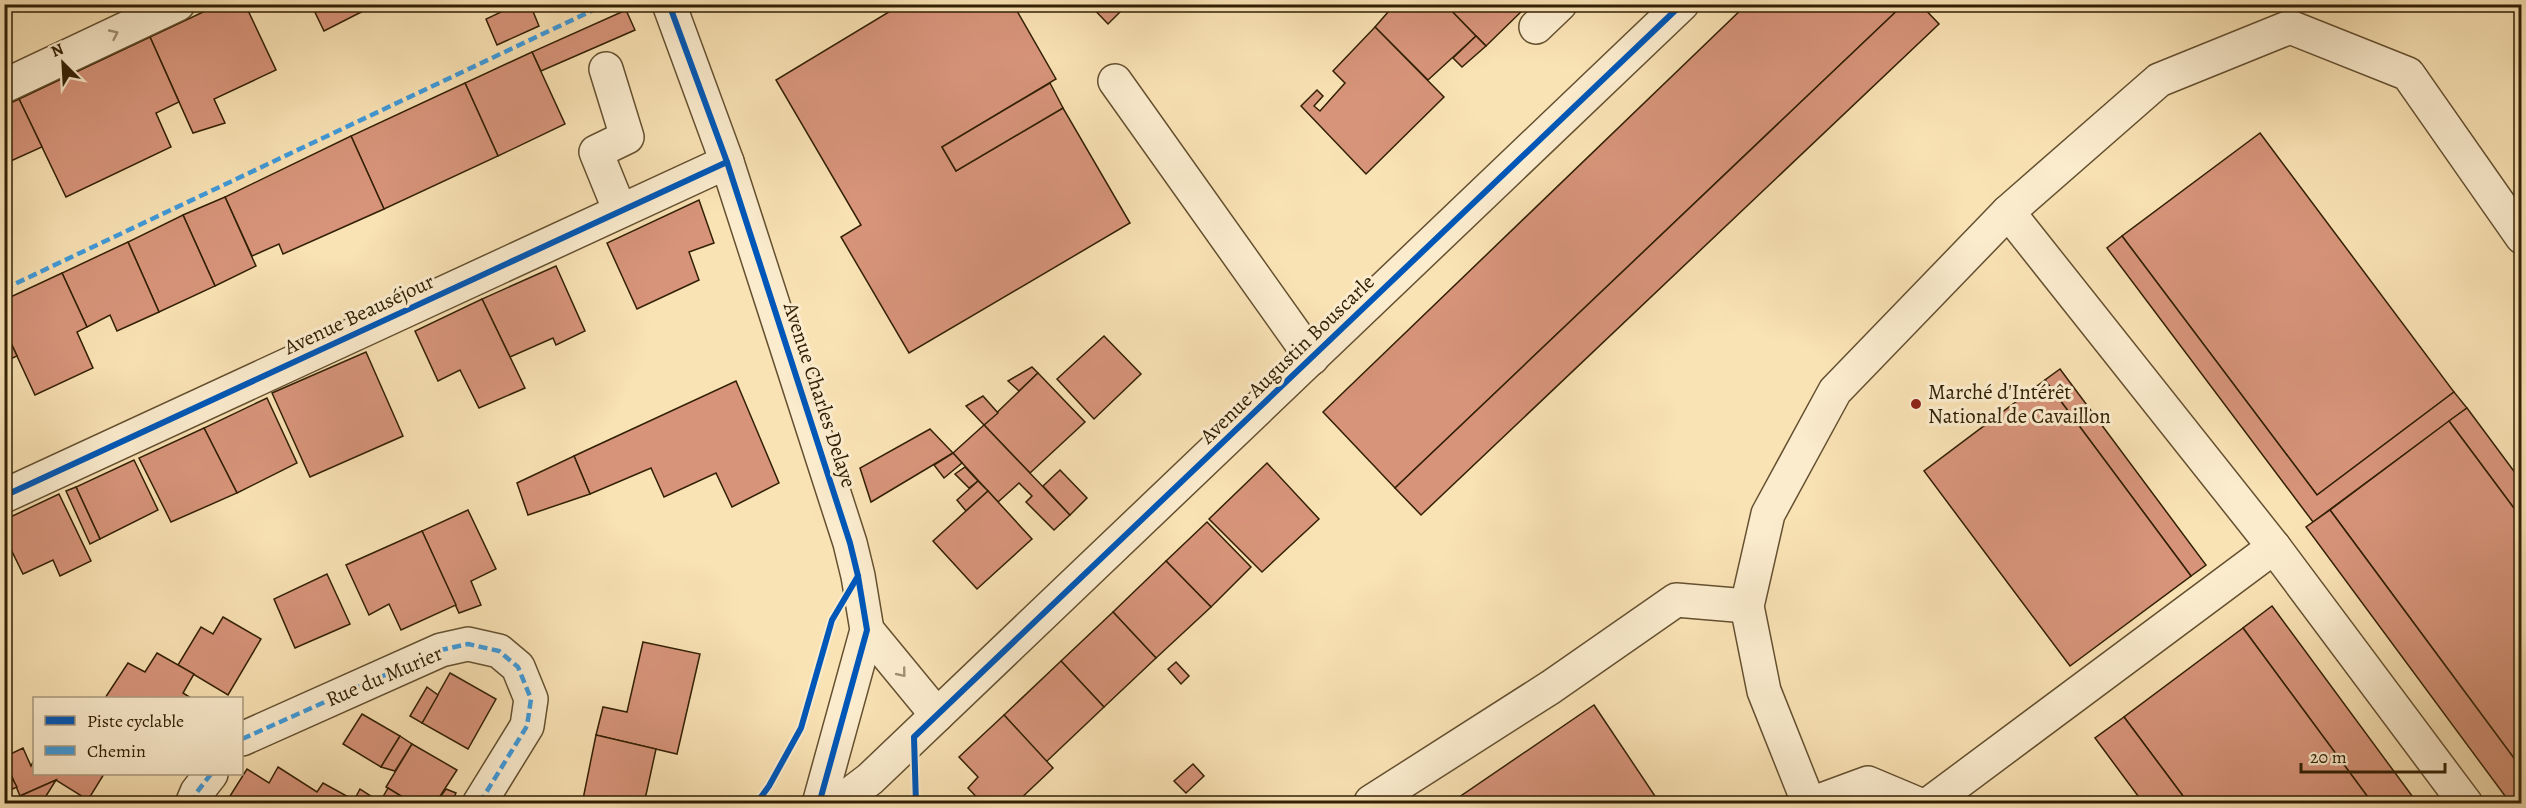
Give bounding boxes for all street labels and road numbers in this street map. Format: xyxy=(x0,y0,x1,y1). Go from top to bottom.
street label: Avenue Beauséjour xyxy=(279,267,439,361)
street label: Avenue Augustin Bouscarle xyxy=(1193,268,1380,450)
street label: Avenue Charles Delaye xyxy=(777,298,863,491)
street label: Rue du Murier xyxy=(321,639,447,713)

